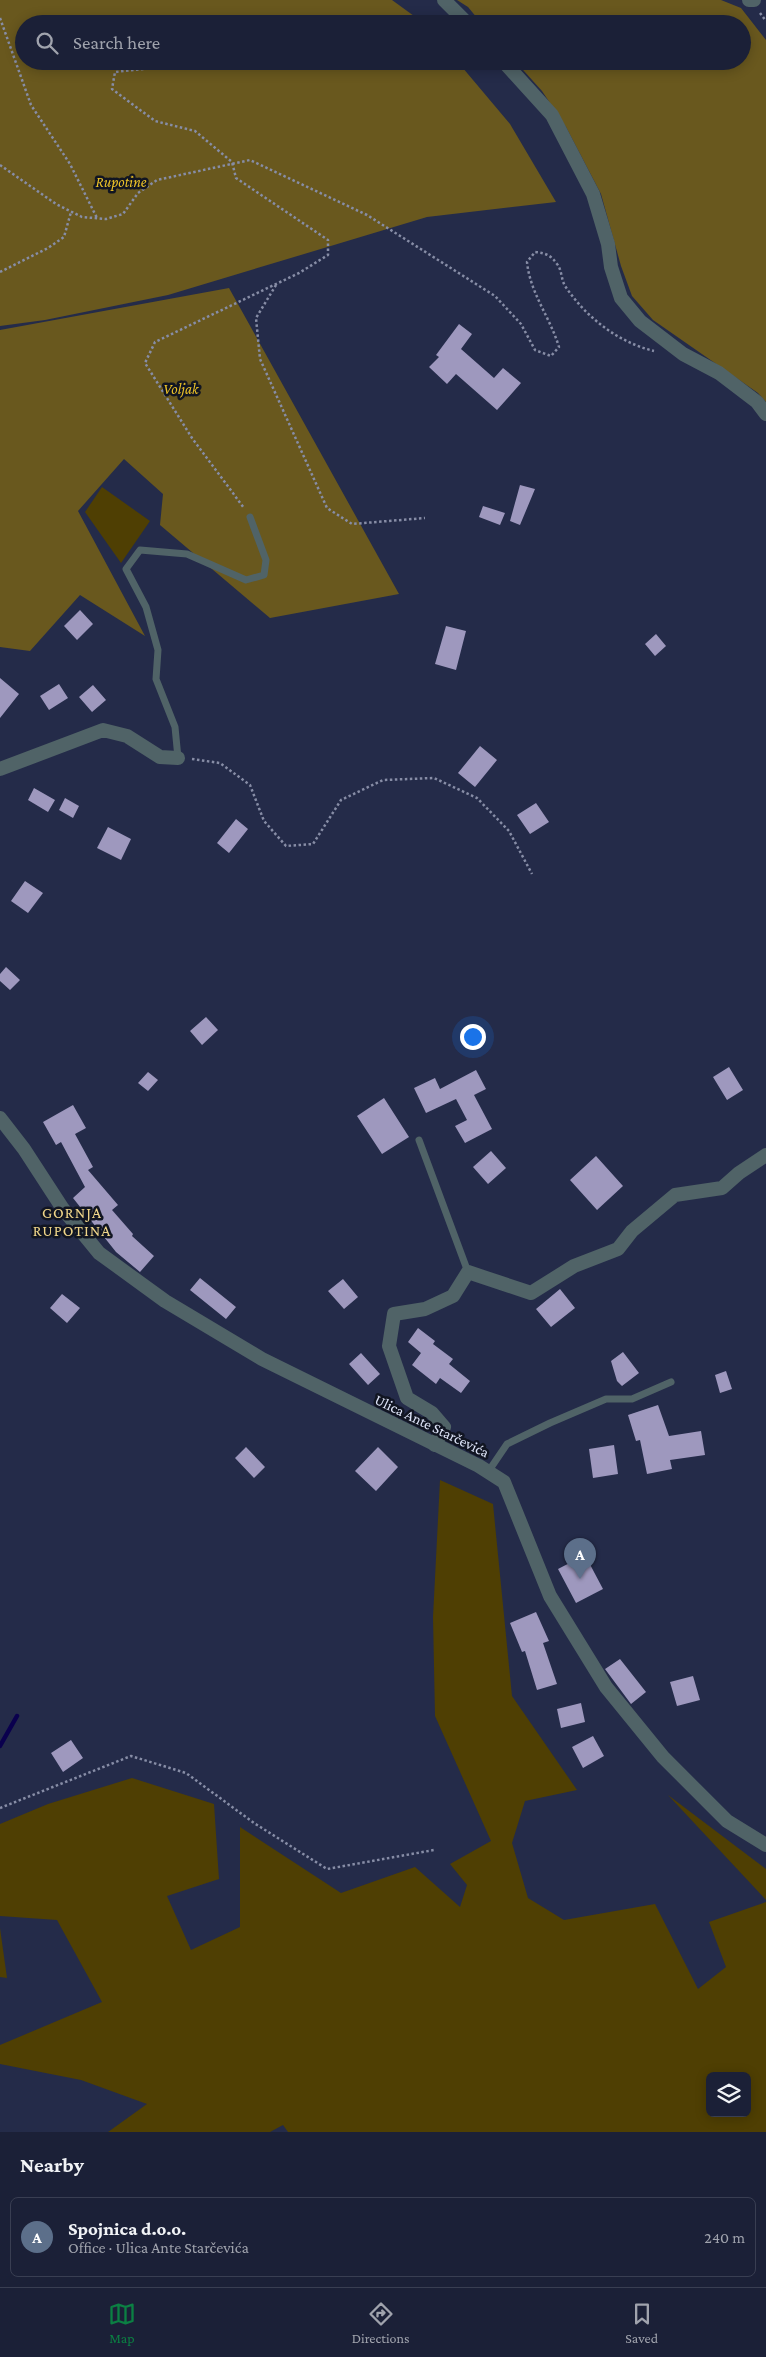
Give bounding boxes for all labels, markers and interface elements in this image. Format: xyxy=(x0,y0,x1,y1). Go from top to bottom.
search box xyxy=(15,15,751,70)
icon: search xyxy=(33,29,61,57)
text: Search here xyxy=(73,32,160,53)
park label: Rupotine xyxy=(96,174,147,191)
park label: Voljak xyxy=(163,381,200,398)
your location xyxy=(460,1024,486,1050)
district label: GORNJA RUPOTINA xyxy=(33,1204,111,1239)
street label: Ulica Ante Starčevića xyxy=(372,1391,492,1461)
pin: A xyxy=(564,1538,596,1579)
map controls xyxy=(706,2072,751,2117)
button: layers xyxy=(706,2072,751,2117)
text: Nearby xyxy=(20,2153,84,2177)
text: Spojnica d.o.o. xyxy=(68,2218,186,2239)
text: A xyxy=(32,2229,42,2246)
text: 240 m xyxy=(704,2229,745,2246)
text: Office · Ulica Ante Starčevića xyxy=(68,2239,249,2256)
tab: Map xyxy=(108,2300,136,2346)
tab: Directions xyxy=(352,2300,410,2346)
tab: Saved xyxy=(625,2300,658,2346)

